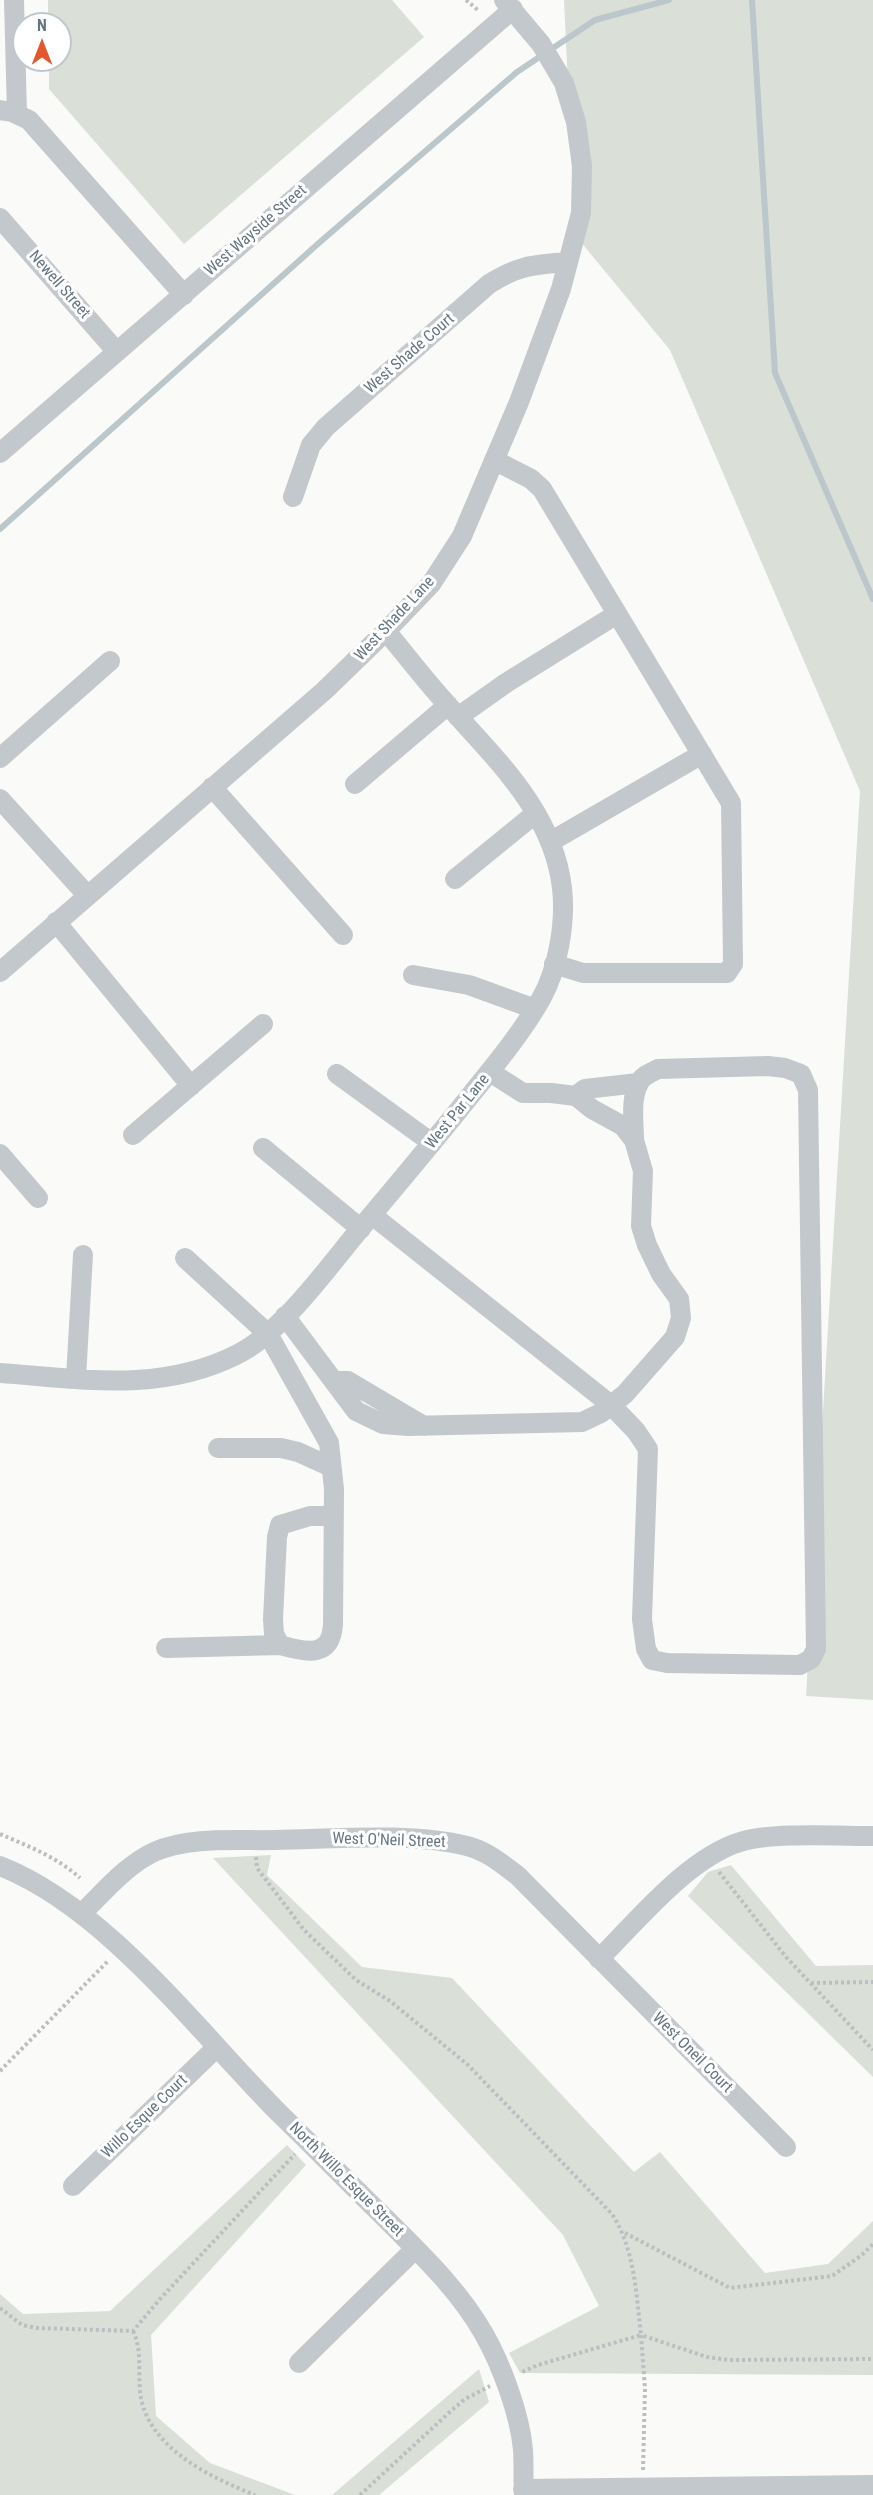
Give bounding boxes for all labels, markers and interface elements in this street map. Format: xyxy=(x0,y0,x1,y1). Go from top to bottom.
north arrow xyxy=(12,12,72,72)
text: N xyxy=(37,16,47,35)
street label: West Wayside Street xyxy=(201,181,311,281)
street label: Newell Street xyxy=(24,247,94,323)
street label: West Shade Court xyxy=(361,310,459,398)
street label: West Shade Lane xyxy=(351,573,439,665)
street label: West Par Lane xyxy=(422,1071,494,1153)
street label: West O'Neil Street xyxy=(332,1829,446,1853)
street label: West Oneil Court xyxy=(648,2009,736,2097)
street label: Willo Esque Court xyxy=(98,2071,192,2163)
street label: North Willo Esque Street xyxy=(285,2119,407,2241)

